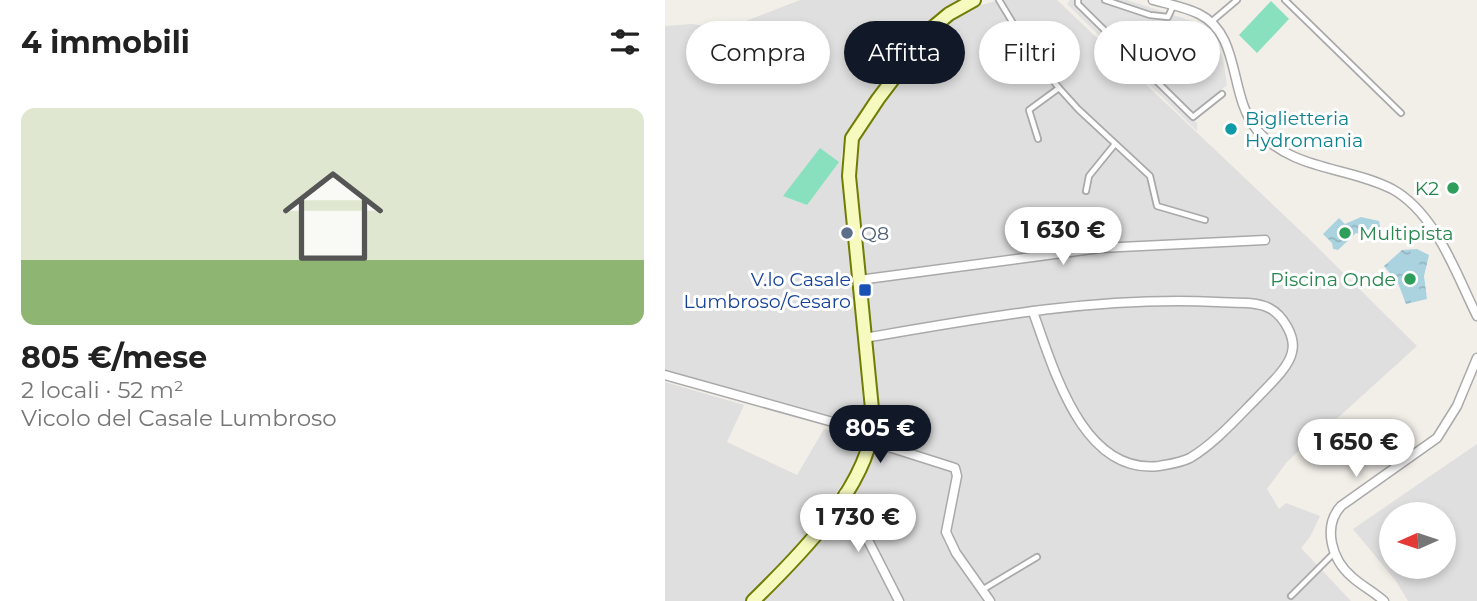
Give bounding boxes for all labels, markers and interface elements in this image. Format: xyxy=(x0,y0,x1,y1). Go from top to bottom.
chip: Compra xyxy=(686,21,830,84)
chip: Affitta xyxy=(844,21,965,84)
chip: Filtri xyxy=(979,21,1080,84)
chip: Nuovo xyxy=(1094,21,1220,84)
icon: filters xyxy=(606,23,644,61)
text: 4 immobili xyxy=(21,24,190,61)
place label: Biglietteria Hydromania xyxy=(1245,107,1363,152)
marker: Biglietteria Hydromania xyxy=(1223,121,1239,137)
icon: home xyxy=(270,153,396,279)
place label: K2 xyxy=(1415,177,1439,200)
marker: K2 xyxy=(1445,180,1461,196)
pin: 1 630 € xyxy=(998,208,1128,267)
text: 1 630 € xyxy=(1021,216,1105,244)
place label: Q8 xyxy=(861,222,889,245)
place label: Multipista xyxy=(1359,222,1454,245)
marker: Q8 xyxy=(839,225,855,241)
marker: Multipista xyxy=(1337,225,1353,241)
place label: V.lo Casale Lumbroso/Cesaro xyxy=(683,268,851,313)
place label: Piscina Onde xyxy=(1270,268,1396,291)
marker: Piscina Onde xyxy=(1402,271,1418,287)
marker: V.lo Casale Lumbroso/Cesaro xyxy=(857,282,873,298)
text: 805 €/mese xyxy=(21,339,207,376)
text: 2 locali · 52 m² xyxy=(21,376,184,404)
text: Vicolo del Casale Lumbroso xyxy=(21,404,337,432)
pin: 805 € xyxy=(831,406,929,465)
text: 805 € xyxy=(845,414,915,442)
pin: 1 650 € xyxy=(1291,420,1421,479)
text: 1 650 € xyxy=(1314,428,1398,456)
pin: 1 730 € xyxy=(793,494,923,554)
north arrow xyxy=(1379,502,1456,579)
map controls xyxy=(1379,502,1456,579)
text: 1 730 € xyxy=(816,503,900,531)

